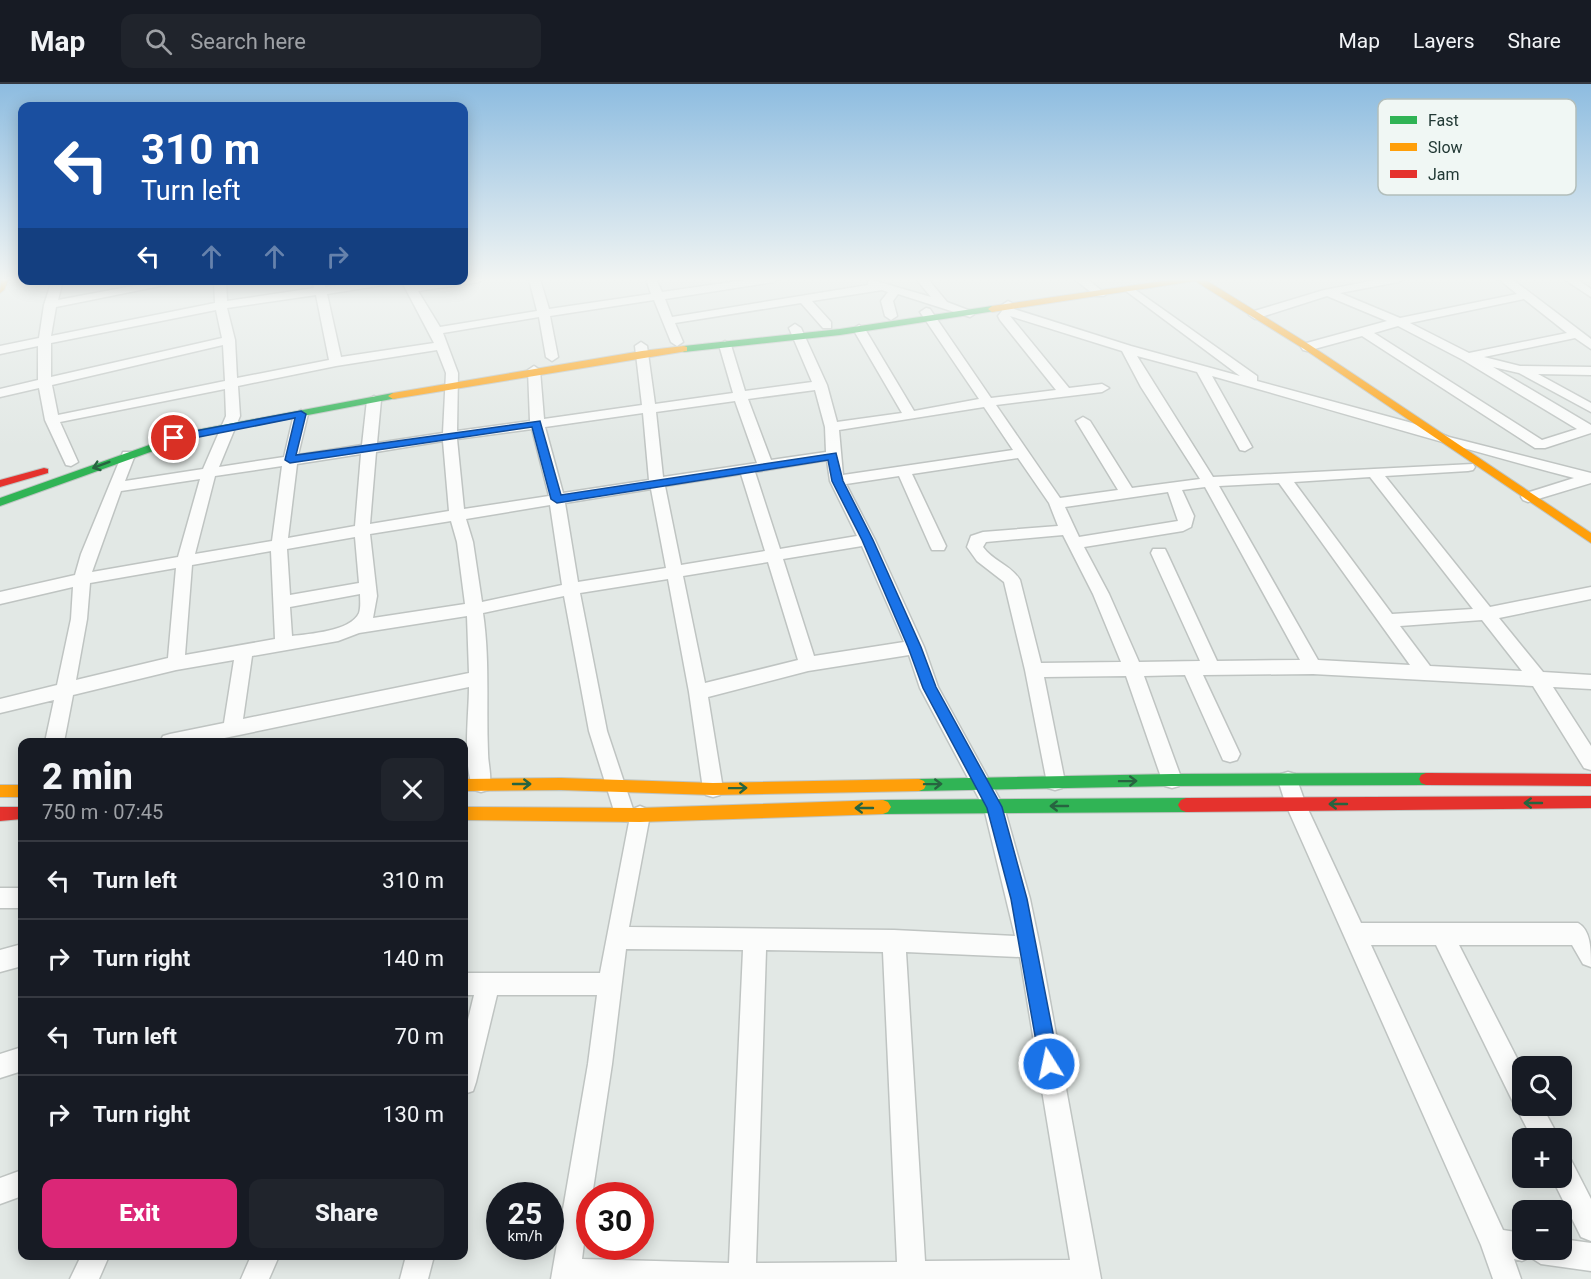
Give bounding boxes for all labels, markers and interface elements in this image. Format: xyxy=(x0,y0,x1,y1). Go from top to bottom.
search box xyxy=(121,14,541,68)
text: Map xyxy=(30,25,85,58)
icon: search xyxy=(142,25,175,58)
text: Search here xyxy=(190,29,306,54)
text: Map xyxy=(1338,29,1380,53)
text: Layers xyxy=(1413,29,1474,53)
text: Share xyxy=(1507,29,1561,53)
legend xyxy=(1378,99,1576,195)
text: Fast xyxy=(1428,111,1459,130)
text: 310 m xyxy=(141,125,260,174)
icon: left xyxy=(42,126,120,204)
text: Slow xyxy=(1428,138,1463,157)
text: Jam xyxy=(1428,165,1460,184)
text: Turn left xyxy=(141,175,241,207)
icon: left xyxy=(132,240,165,273)
icon: ahead xyxy=(195,240,228,273)
icon: ahead xyxy=(258,240,291,273)
icon: right xyxy=(321,240,354,273)
pin xyxy=(148,412,199,463)
icon: arrive xyxy=(157,421,190,454)
one-way arrow xyxy=(92,460,111,471)
text: 2 min xyxy=(42,756,133,798)
button: close xyxy=(381,758,444,821)
one-way arrow xyxy=(1117,775,1137,786)
one-way arrow xyxy=(511,778,531,790)
one-way arrow xyxy=(922,779,942,790)
one-way arrow xyxy=(727,782,747,794)
one-way arrow xyxy=(1523,797,1543,809)
one-way arrow xyxy=(1328,798,1348,810)
text: 750 m · 07:45 xyxy=(42,800,163,824)
one-way arrow xyxy=(1049,800,1069,812)
one-way arrow xyxy=(854,802,874,814)
icon: left xyxy=(42,864,75,897)
text: Turn left xyxy=(93,868,177,893)
text: 310 m xyxy=(382,868,444,893)
icon: right xyxy=(42,942,75,975)
text: Turn right xyxy=(93,946,190,971)
text: 140 m xyxy=(382,946,444,971)
icon: left xyxy=(42,1020,75,1053)
text: Turn left xyxy=(93,1024,177,1049)
text: 70 m xyxy=(395,1024,444,1049)
position arrow xyxy=(1017,1032,1081,1096)
map controls xyxy=(1512,1056,1572,1260)
button: search xyxy=(1512,1056,1572,1116)
icon: right xyxy=(42,1098,75,1131)
text: Turn right xyxy=(93,1102,190,1127)
text: 130 m xyxy=(382,1102,444,1127)
button: + xyxy=(1512,1128,1572,1188)
button: Exit xyxy=(42,1179,237,1248)
button: Share xyxy=(249,1179,444,1248)
speed limit sign: 30 xyxy=(576,1182,654,1260)
text: 25 xyxy=(508,1196,542,1231)
button: − xyxy=(1512,1200,1572,1260)
text: km/h xyxy=(507,1227,543,1245)

